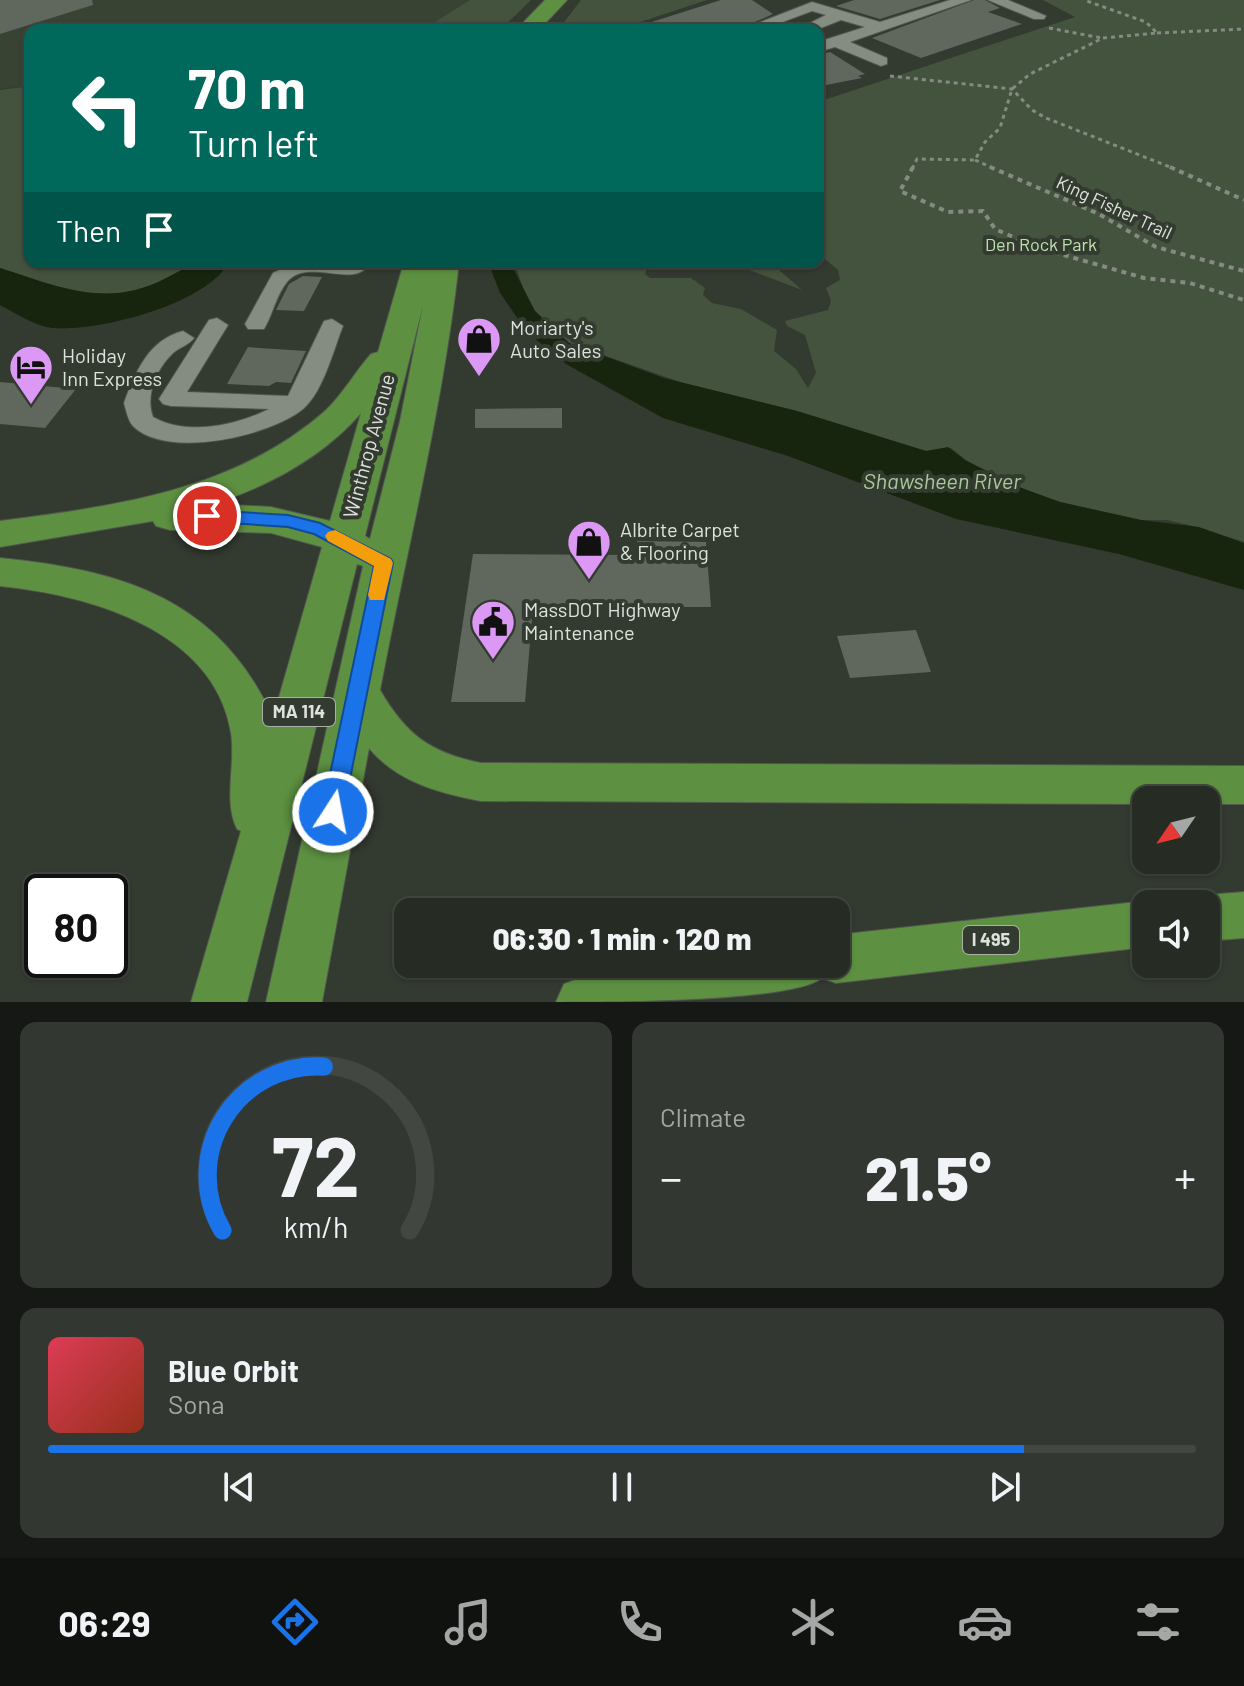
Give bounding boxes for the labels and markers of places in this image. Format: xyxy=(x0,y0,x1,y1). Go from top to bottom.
shop icon: Moriarty's Auto Sales xyxy=(455,315,503,378)
place label: Moriarty's Auto Sales xyxy=(510,315,601,362)
hotel icon: Holiday Inn Express xyxy=(7,343,55,406)
place label: Holiday Inn Express xyxy=(62,343,162,390)
pin xyxy=(173,482,241,550)
place label: Albrite Carpet & Flooring xyxy=(620,517,740,564)
shop icon: Albrite Carpet & Flooring xyxy=(565,518,613,581)
place label: MassDOT Highway Maintenance xyxy=(524,597,680,644)
public building icon: MassDOT Highway Maintenance xyxy=(469,598,517,661)

